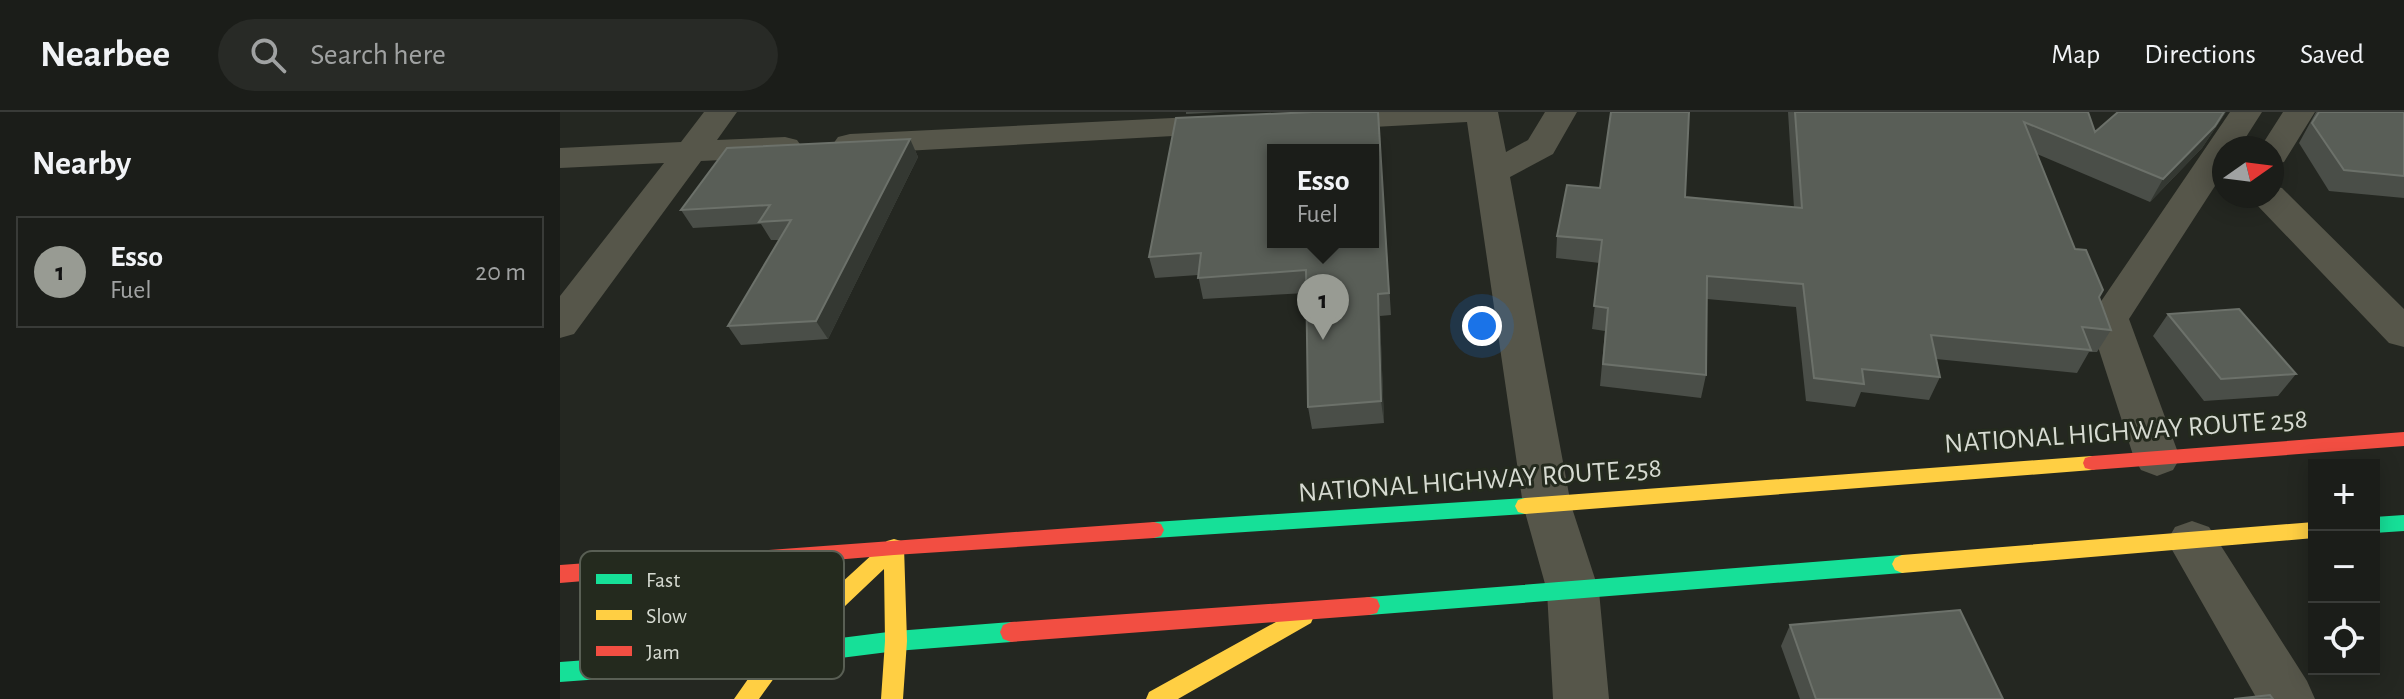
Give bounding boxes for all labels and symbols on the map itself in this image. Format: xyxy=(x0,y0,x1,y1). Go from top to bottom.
north arrow xyxy=(2212,136,2284,208)
pin: 1 xyxy=(1297,274,1349,340)
your location xyxy=(1462,306,1502,346)
street label: NATIONAL HIGHWAY ROUTE 258 xyxy=(1943,405,2309,459)
street label: NATIONAL HIGHWAY ROUTE 258 xyxy=(1297,454,1663,508)
legend xyxy=(580,551,844,679)
text: Fast xyxy=(646,569,680,591)
text: Slow xyxy=(646,605,687,627)
text: Jam xyxy=(646,641,680,663)

